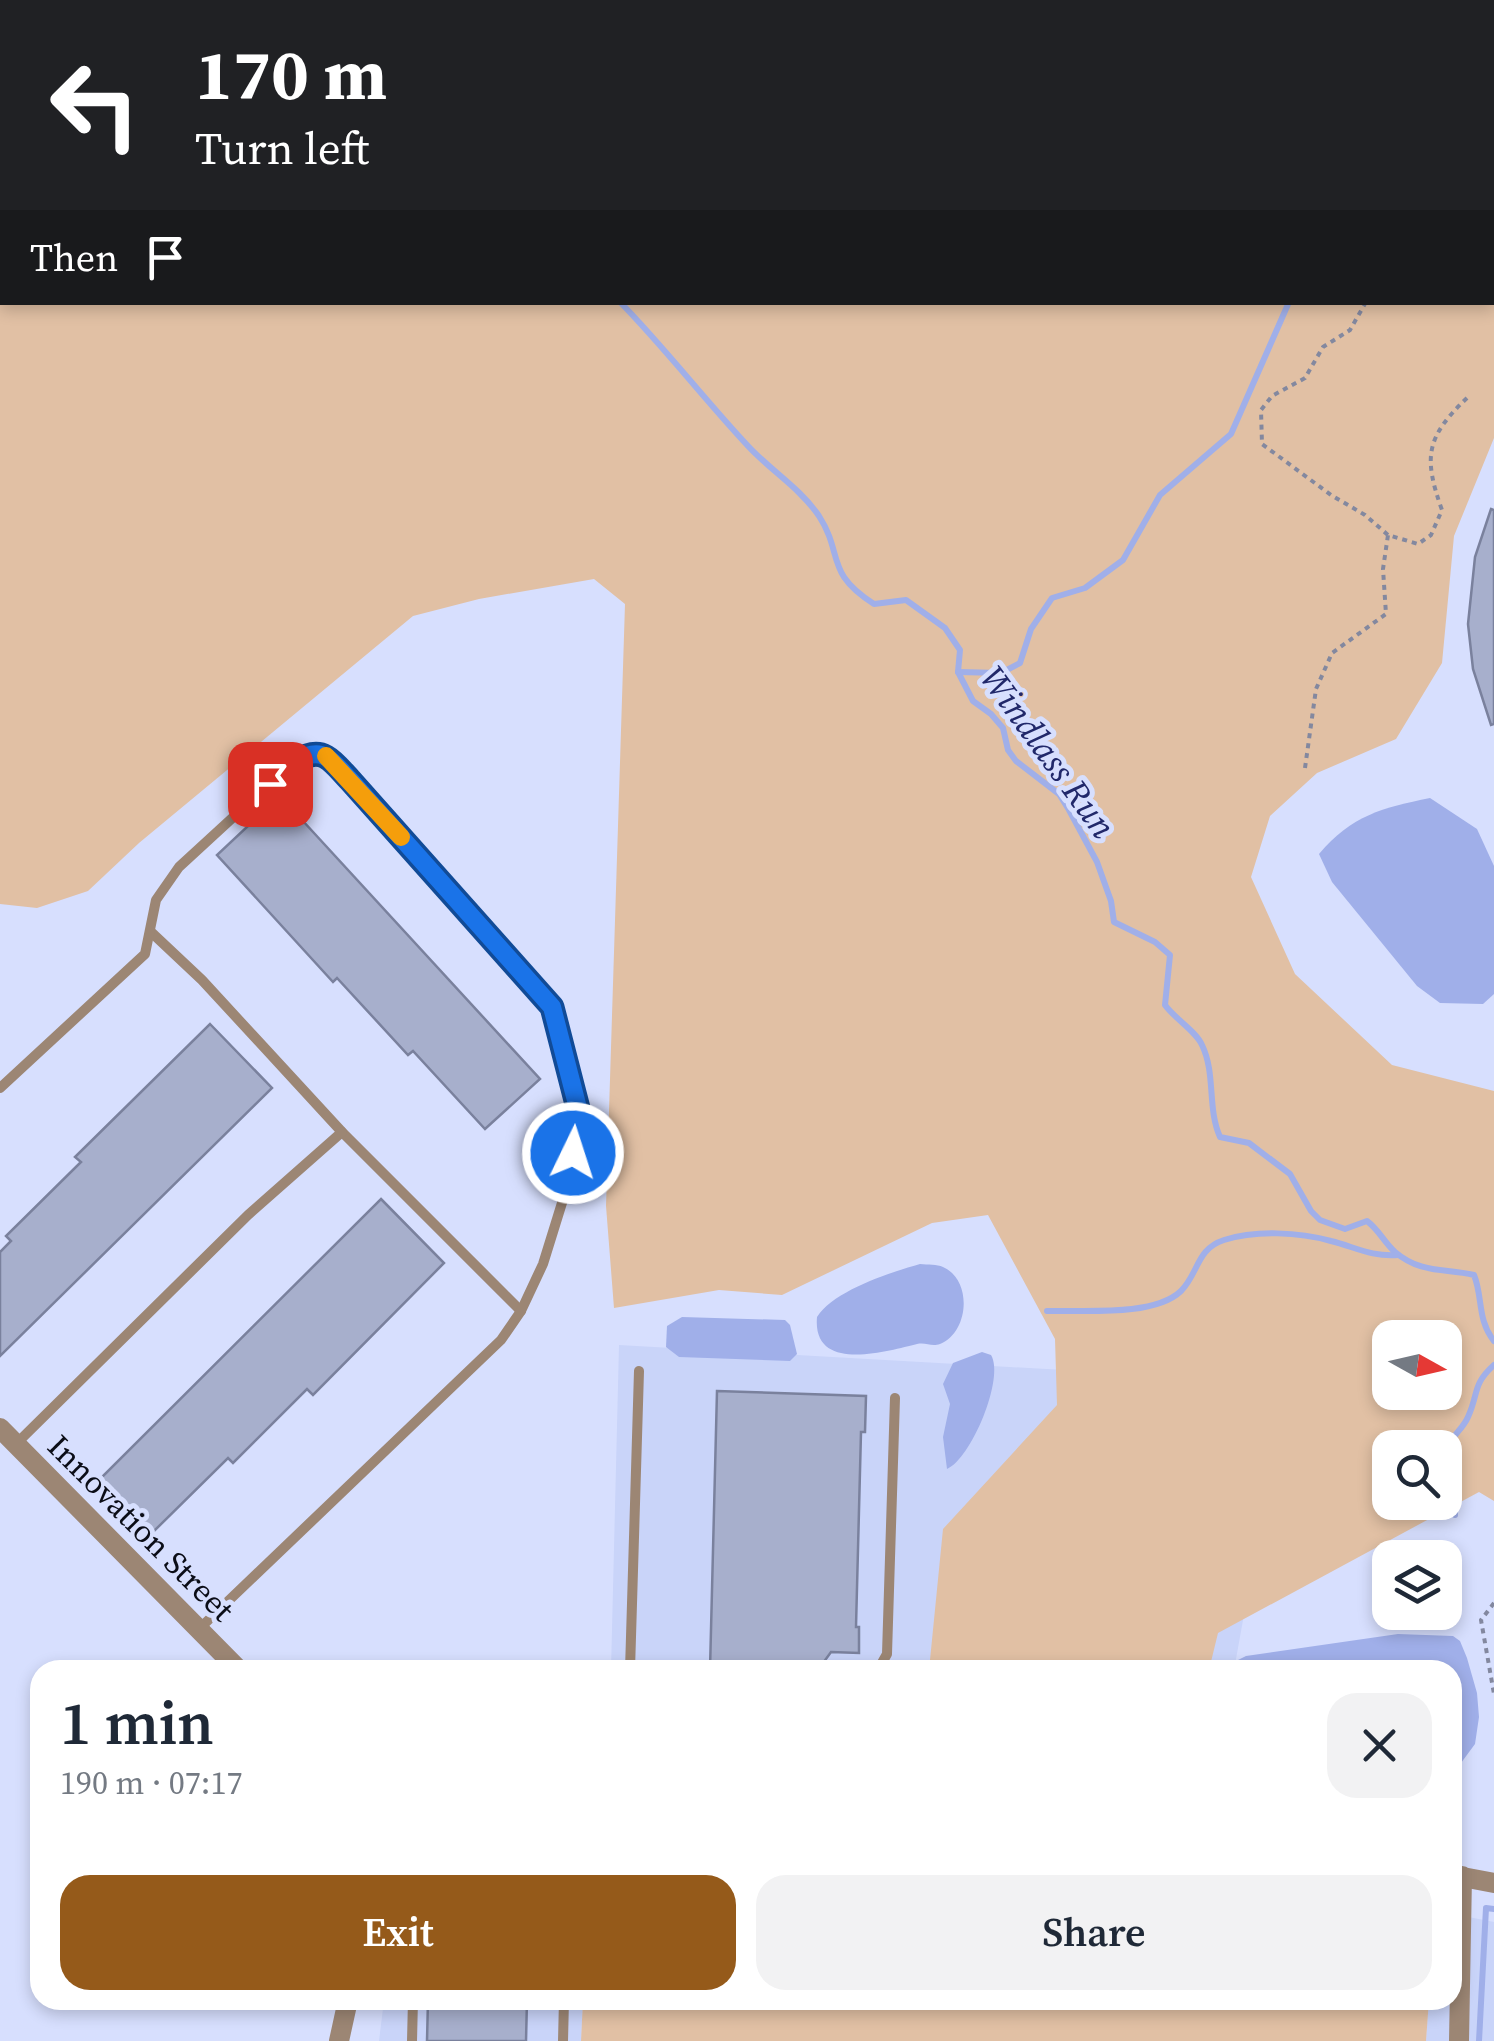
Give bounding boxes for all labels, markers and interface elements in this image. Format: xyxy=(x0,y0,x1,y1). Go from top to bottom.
text: 170 m xyxy=(195,26,387,122)
icon: left xyxy=(30,40,160,170)
text: Turn left xyxy=(195,117,369,179)
icon: arrive xyxy=(138,230,193,285)
text: Then xyxy=(30,232,118,284)
water label: Windlass Run xyxy=(969,656,1127,848)
pin xyxy=(228,742,313,827)
icon: arrive xyxy=(243,757,298,812)
position arrow xyxy=(521,1101,625,1205)
north arrow xyxy=(1372,1320,1462,1410)
map controls xyxy=(1372,1320,1462,1630)
street label: Innovation Street xyxy=(38,1425,244,1631)
button: search xyxy=(1372,1430,1462,1520)
button: layers xyxy=(1372,1540,1462,1630)
text: 1 min xyxy=(60,1682,214,1764)
button: close xyxy=(1327,1693,1432,1798)
text: 190 m · 07:17 xyxy=(60,1761,242,1805)
button: Exit xyxy=(60,1875,736,1990)
button: Share xyxy=(756,1875,1432,1990)

